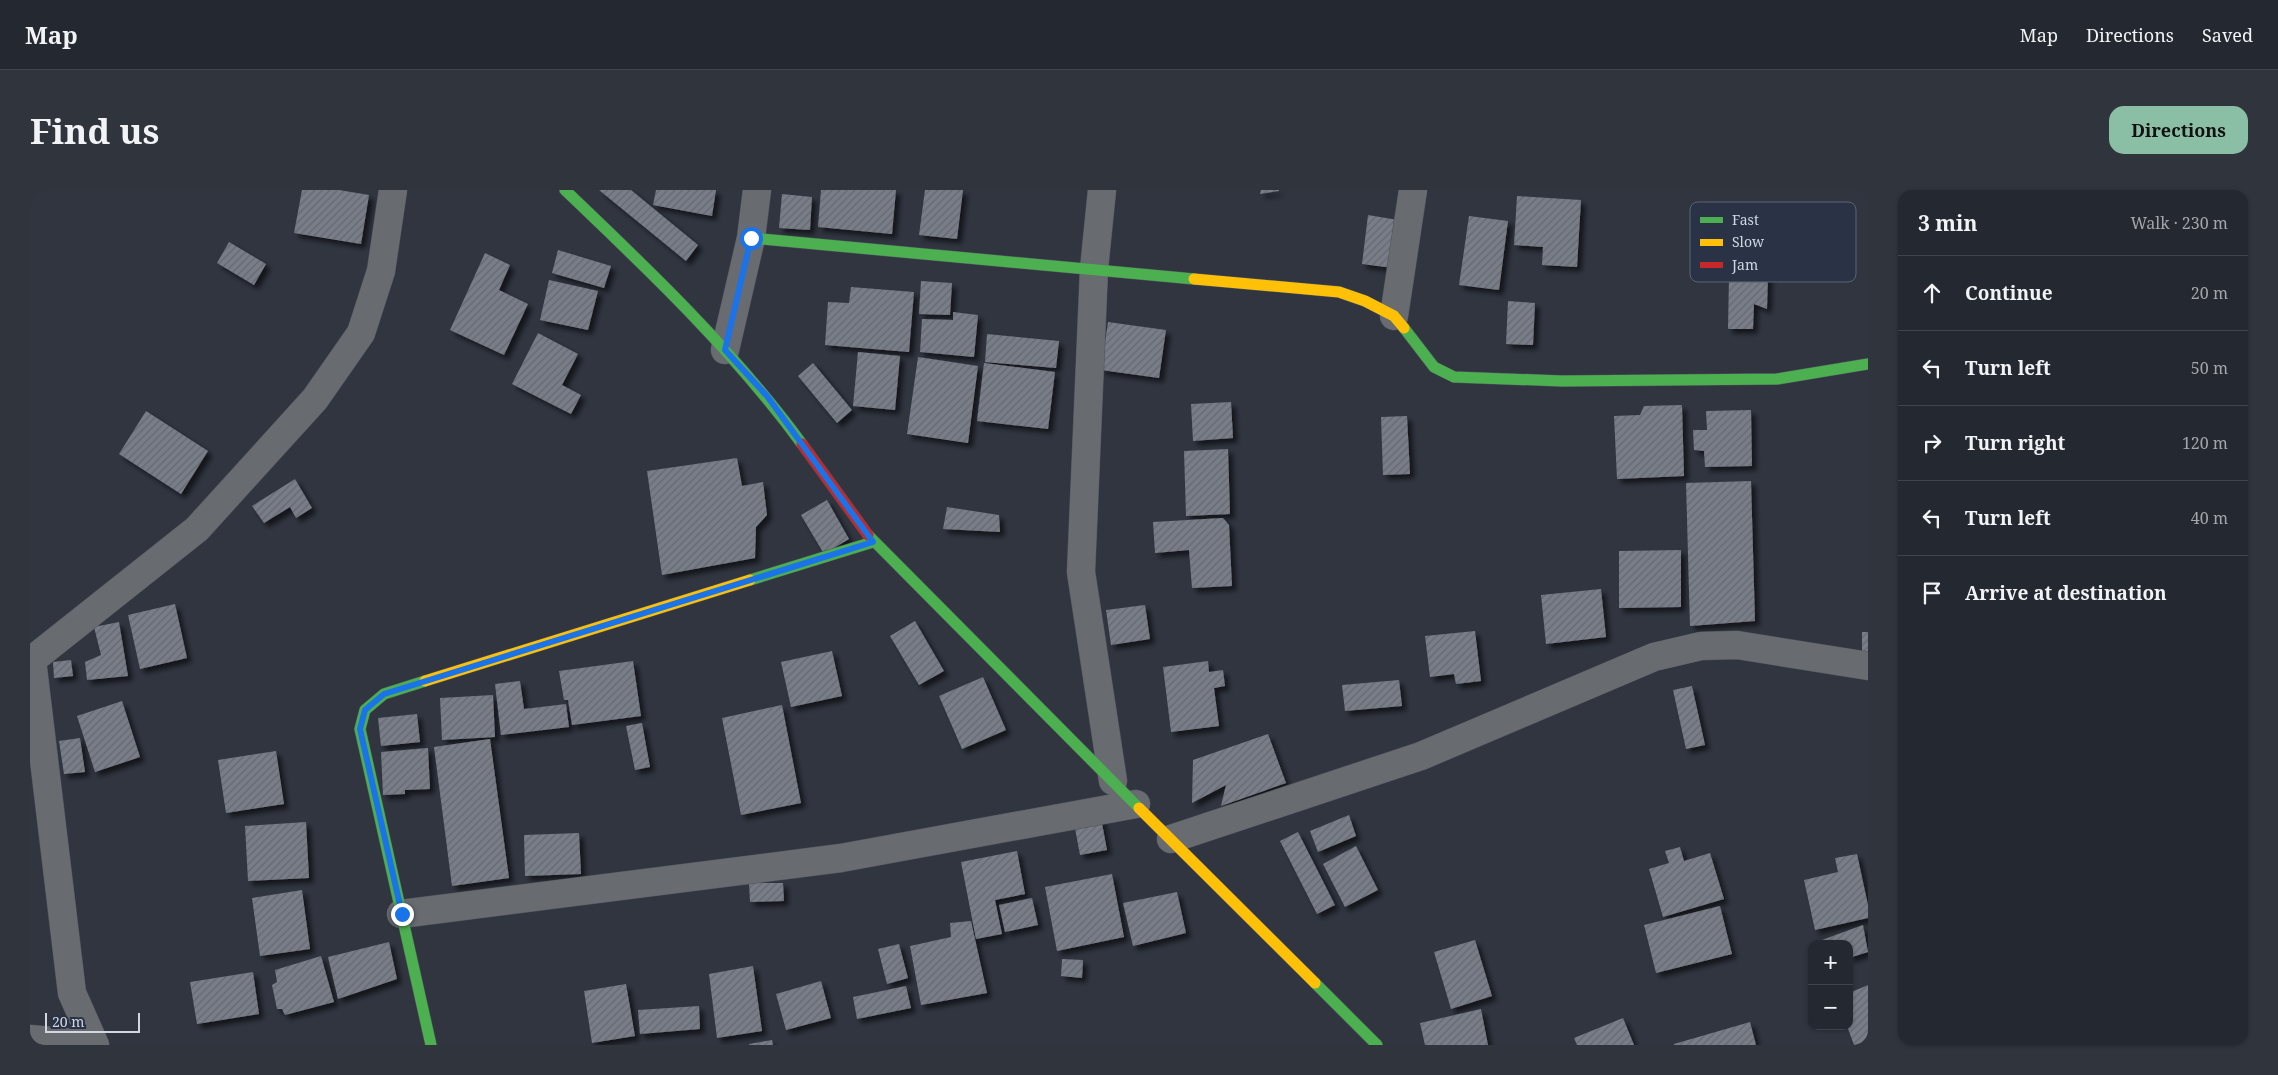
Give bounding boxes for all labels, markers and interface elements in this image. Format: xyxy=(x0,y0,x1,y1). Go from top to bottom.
text: Map xyxy=(25,18,78,51)
text: Map xyxy=(2020,23,2058,47)
text: Directions xyxy=(2086,23,2174,47)
text: Saved xyxy=(2202,23,2253,47)
button: Directions xyxy=(2109,106,2248,154)
text: Find us xyxy=(30,107,159,154)
legend xyxy=(1690,202,1856,282)
text: 3 min xyxy=(1918,209,1977,237)
text: Fast xyxy=(1732,210,1759,229)
text: Walk · 230 m xyxy=(2131,212,2228,234)
route start xyxy=(740,227,763,250)
text: Slow xyxy=(1732,232,1765,251)
text: Jam xyxy=(1731,255,1758,274)
icon: ahead xyxy=(1918,279,1946,307)
text: Continue xyxy=(1965,280,2053,306)
text: 20 m xyxy=(2191,282,2228,304)
icon: left xyxy=(1918,354,1946,382)
text: Turn left xyxy=(1965,355,2051,381)
text: 50 m xyxy=(2191,357,2228,379)
icon: right xyxy=(1918,429,1946,457)
text: Turn right xyxy=(1965,430,2065,456)
text: 120 m xyxy=(2182,432,2228,454)
icon: left xyxy=(1918,504,1946,532)
text: Turn left xyxy=(1965,505,2051,531)
text: 40 m xyxy=(2191,507,2228,529)
icon: arrive xyxy=(1918,579,1946,607)
text: Arrive at destination xyxy=(1965,580,2167,606)
route end xyxy=(391,903,414,926)
map controls xyxy=(1808,940,1853,1030)
button: + xyxy=(1808,940,1853,985)
button: − xyxy=(1808,985,1853,1030)
scale bar xyxy=(45,1010,140,1033)
text: 20 m xyxy=(52,1012,85,1031)

